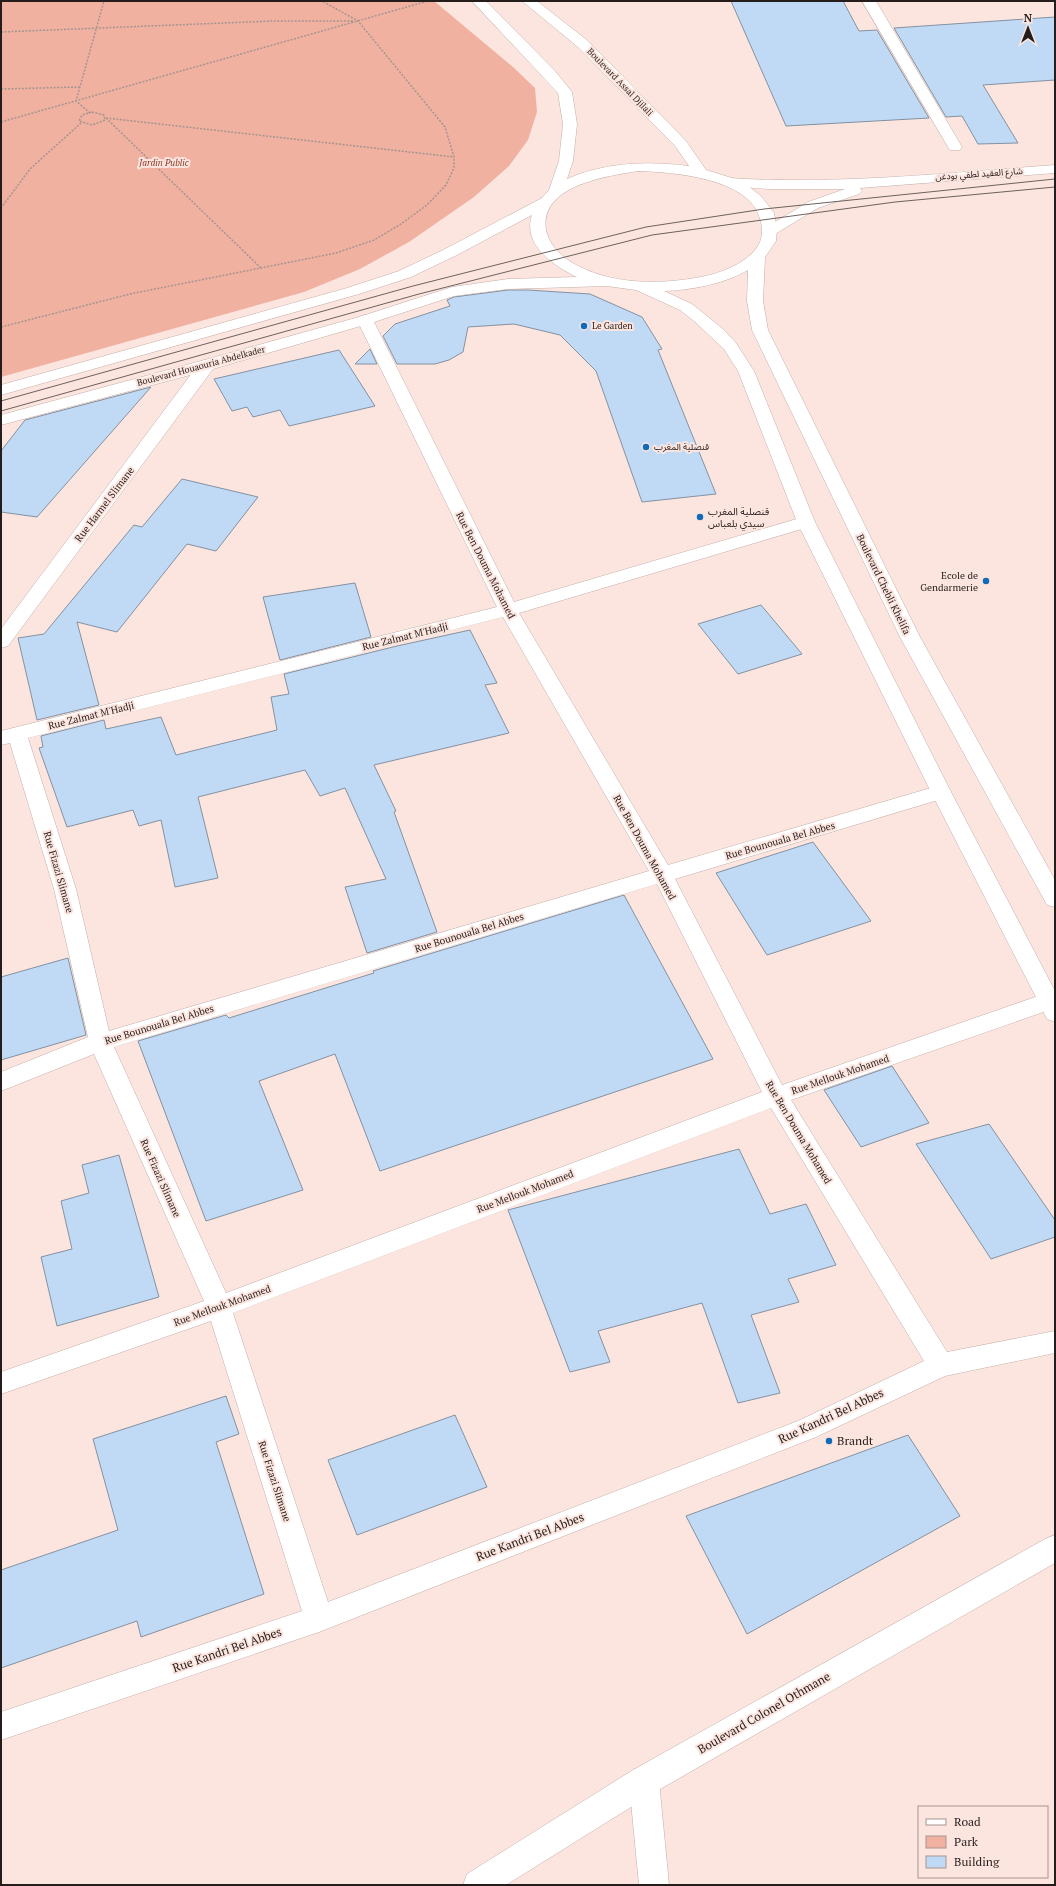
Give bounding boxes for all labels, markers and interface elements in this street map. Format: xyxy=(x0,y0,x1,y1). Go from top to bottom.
north arrow xyxy=(1008,8,1048,48)
text: N xyxy=(1024,11,1033,25)
street label: Boulevard Assal Djilali xyxy=(584,45,656,119)
park label: Jardin Public xyxy=(138,157,189,169)
street label: شارع العقيد لطفي بودغن xyxy=(935,165,1023,184)
place label: Le Garden xyxy=(592,320,633,332)
marker: Le Garden xyxy=(579,321,589,331)
street label: Boulevard Houaouria Abdelkader xyxy=(136,343,267,389)
place label: قنصلية المغرب xyxy=(654,441,709,453)
marker: قنصلية المغرب xyxy=(641,442,651,452)
street label: Rue Harmel Slimane xyxy=(72,464,137,545)
place label: قنصلية المغرب سيدي بلعباس xyxy=(708,505,770,531)
street label: Rue Ben Douma Mohamed xyxy=(453,510,518,621)
marker: قنصلية المغرب سيدي بلعباس xyxy=(695,512,705,522)
street label: Boulevard Chebli Khelifa xyxy=(854,532,914,637)
place label: Ecole de Gendarmerie xyxy=(920,569,978,594)
marker: Ecole de Gendarmerie xyxy=(981,576,991,586)
street label: Rue Zalmat M'Hadji xyxy=(361,620,449,653)
street label: Rue Zalmat M'Hadji xyxy=(47,699,135,732)
street label: Rue Ben Douma Mohamed xyxy=(610,793,679,902)
street label: Rue Bounouala Bel Abbes xyxy=(724,819,836,862)
street label: Rue Fizazi Slimane xyxy=(41,830,76,914)
street label: Rue Bounouala Bel Abbes xyxy=(413,910,525,955)
street label: Rue Bounouala Bel Abbes xyxy=(103,1002,215,1047)
street label: Rue Mellouk Mohamed xyxy=(790,1051,891,1097)
street label: Rue Ben Douma Mohamed xyxy=(763,1078,835,1187)
street label: Rue Fizazi Slimane xyxy=(137,1137,184,1219)
street label: Rue Mellouk Mohamed xyxy=(475,1167,576,1216)
street label: Rue Mellouk Mohamed xyxy=(172,1282,273,1329)
street label: Rue Kandri Bel Abbes xyxy=(776,1385,886,1447)
place label: Brandt xyxy=(837,1433,874,1448)
marker: Brandt xyxy=(824,1436,834,1446)
street label: Rue Fizazi Slimane xyxy=(255,1439,294,1523)
street label: Rue Kandri Bel Abbes xyxy=(474,1509,586,1564)
street label: Rue Kandri Bel Abbes xyxy=(170,1624,283,1675)
street label: Boulevard Colonel Othmane xyxy=(695,1668,833,1757)
legend xyxy=(918,1806,1048,1878)
text: Road xyxy=(954,1814,981,1829)
text: Park xyxy=(954,1834,979,1849)
text: Building xyxy=(954,1854,1000,1869)

